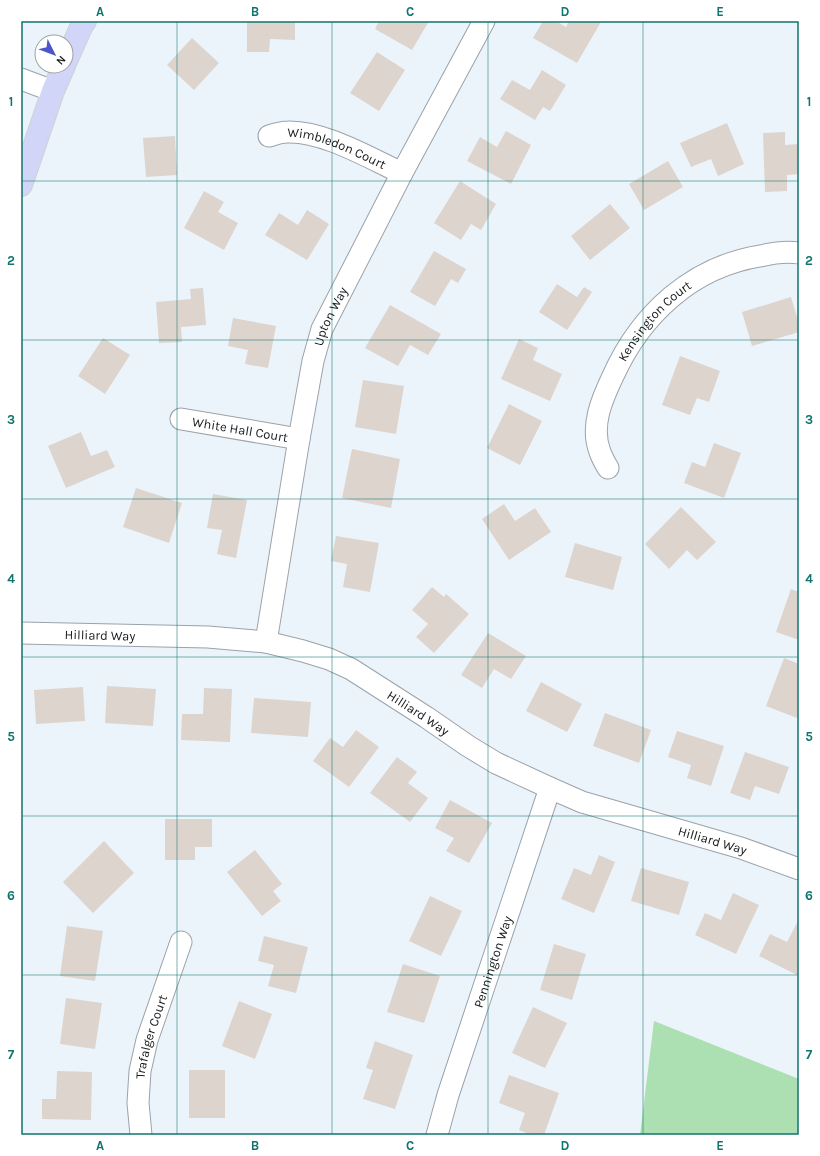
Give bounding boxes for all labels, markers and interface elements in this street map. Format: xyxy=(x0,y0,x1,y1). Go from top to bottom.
text: A xyxy=(96,4,104,19)
text: B xyxy=(251,4,259,19)
text: C xyxy=(406,4,414,19)
text: D xyxy=(561,4,570,19)
text: E xyxy=(716,4,724,19)
north arrow xyxy=(34,34,74,74)
text: N xyxy=(54,53,69,68)
text: 1 xyxy=(9,94,13,109)
text: 1 xyxy=(807,94,811,109)
street label: Wimbledon Court xyxy=(287,124,389,172)
text: 2 xyxy=(7,253,15,268)
text: 2 xyxy=(805,253,813,268)
street label: Kensington Court xyxy=(614,277,694,364)
street label: Upton Way xyxy=(310,284,350,347)
text: 3 xyxy=(7,412,15,427)
text: 3 xyxy=(805,412,813,427)
street label: White Hall Court xyxy=(191,414,289,445)
text: 4 xyxy=(7,571,15,586)
text: 4 xyxy=(805,571,813,586)
street label: Hilliard Way xyxy=(64,626,136,643)
street label: Hilliard Way xyxy=(385,687,452,738)
text: 5 xyxy=(7,729,15,744)
text: 5 xyxy=(805,729,813,744)
street label: Hilliard Way xyxy=(677,823,749,857)
text: 6 xyxy=(7,888,15,903)
text: 6 xyxy=(805,888,813,903)
street label: Pennington Way xyxy=(470,914,515,1010)
street label: Trafalger Court xyxy=(132,993,170,1079)
text: 7 xyxy=(8,1047,15,1062)
text: 7 xyxy=(806,1047,813,1062)
text: A xyxy=(96,1138,104,1153)
text: B xyxy=(251,1138,259,1153)
text: C xyxy=(406,1138,414,1153)
text: D xyxy=(561,1138,570,1153)
text: E xyxy=(716,1138,724,1153)

